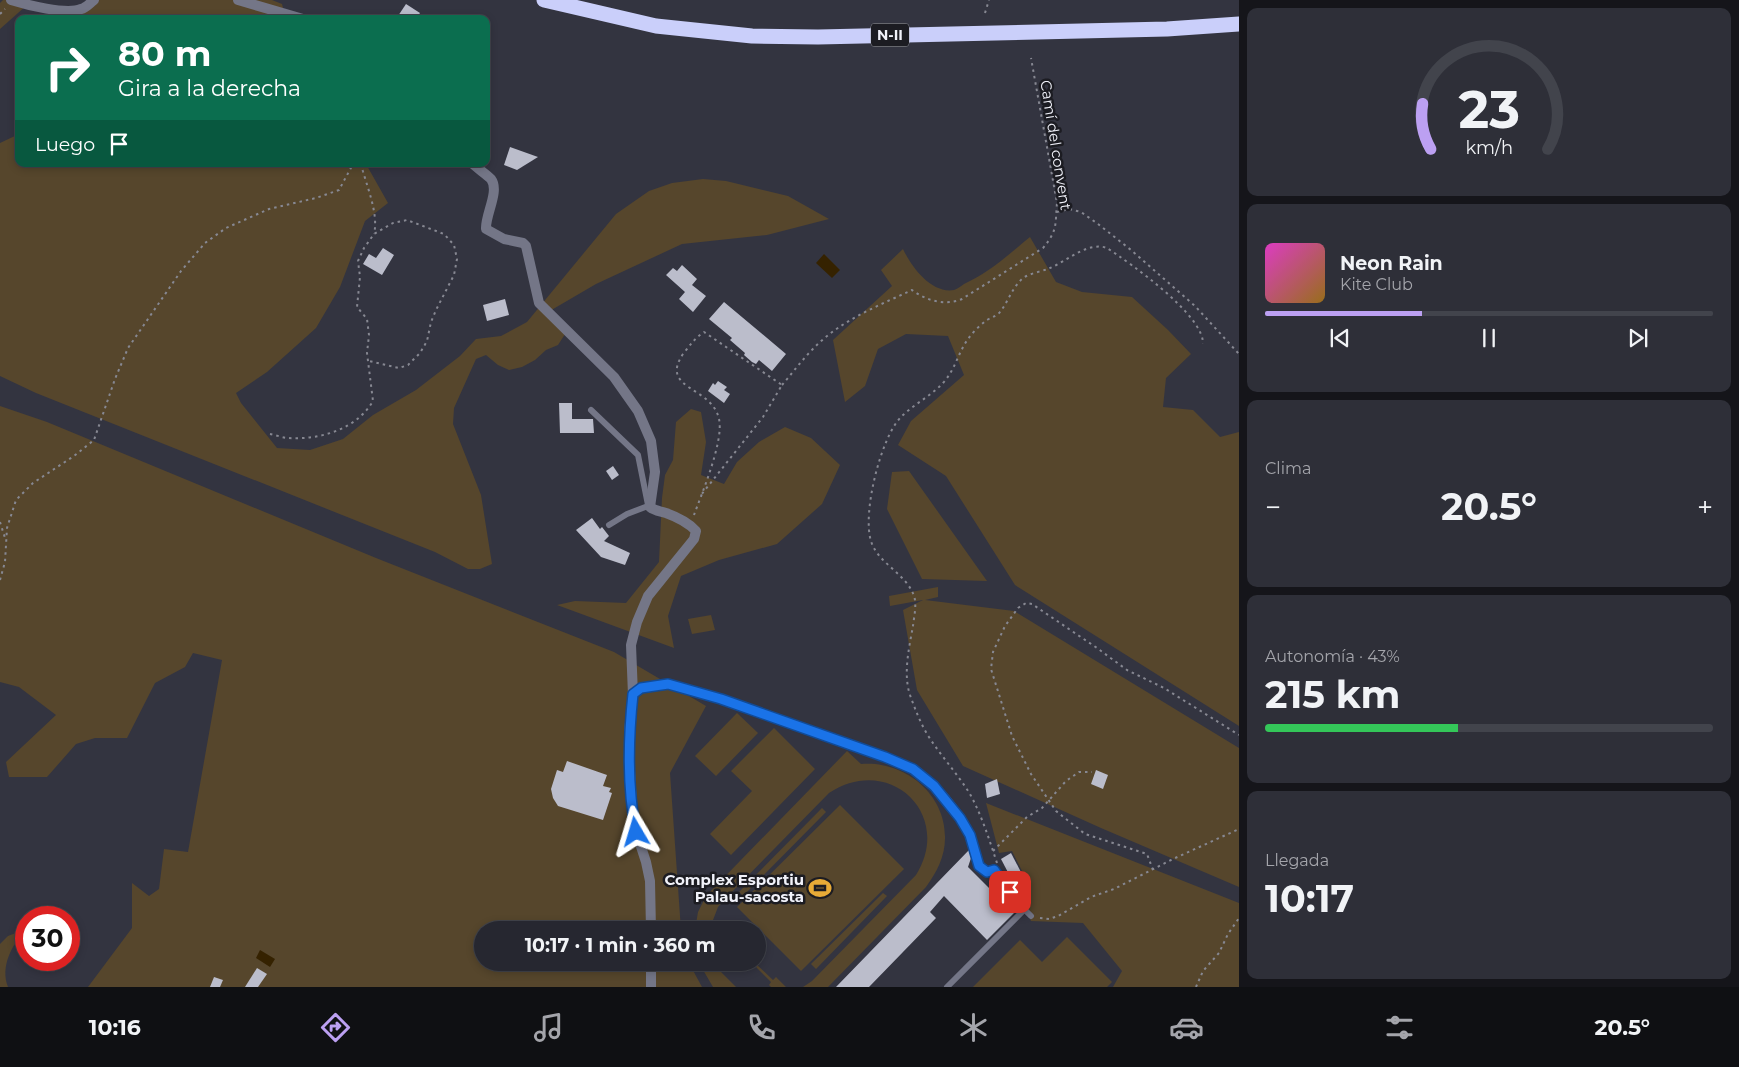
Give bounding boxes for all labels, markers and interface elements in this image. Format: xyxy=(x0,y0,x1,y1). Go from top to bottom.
road number: N-II xyxy=(871,24,909,46)
text: 80 m xyxy=(118,32,212,75)
icon: right xyxy=(35,35,100,100)
text: Gira a la derecha xyxy=(118,75,301,102)
text: 23 xyxy=(1458,78,1520,141)
street label: Camí del convent xyxy=(1036,79,1076,211)
icon: arrive xyxy=(105,130,133,158)
text: Luego xyxy=(35,133,95,156)
text: km/h xyxy=(1465,137,1513,158)
text: Neon Rain xyxy=(1340,252,1443,275)
text: Kite Club xyxy=(1340,275,1413,294)
icon: previous xyxy=(1326,324,1354,352)
icon: pause xyxy=(1475,324,1503,352)
icon: next xyxy=(1624,324,1652,352)
text: Clima xyxy=(1265,459,1311,478)
text: 20.5° xyxy=(1441,483,1537,530)
text: − xyxy=(1265,490,1281,524)
text: + xyxy=(1697,490,1713,524)
text: Autonomía · 43% xyxy=(1265,647,1400,666)
text: 215 km xyxy=(1265,671,1400,718)
position arrow xyxy=(609,805,661,857)
text: Llegada xyxy=(1265,851,1329,870)
place label: Complex Esportiu Palau-sacosta xyxy=(664,870,804,906)
pin xyxy=(989,871,1031,913)
sports icon: Complex Esportiu Palau-sacosta xyxy=(807,875,833,901)
text: 10:17 xyxy=(1265,875,1354,922)
icon: arrive xyxy=(996,878,1024,906)
speed limit sign: 30 xyxy=(15,906,80,971)
text: 10:17 · 1 min · 360 m xyxy=(525,934,715,957)
icon: directions xyxy=(318,1010,353,1045)
icon: music xyxy=(531,1010,566,1045)
icon: phone xyxy=(744,1010,779,1045)
icon: climate xyxy=(956,1010,991,1045)
icon: car xyxy=(1169,1010,1204,1045)
icon: filters xyxy=(1382,1010,1417,1045)
text: 10:16 xyxy=(89,1014,141,1041)
text: 20.5° xyxy=(1595,1014,1650,1041)

